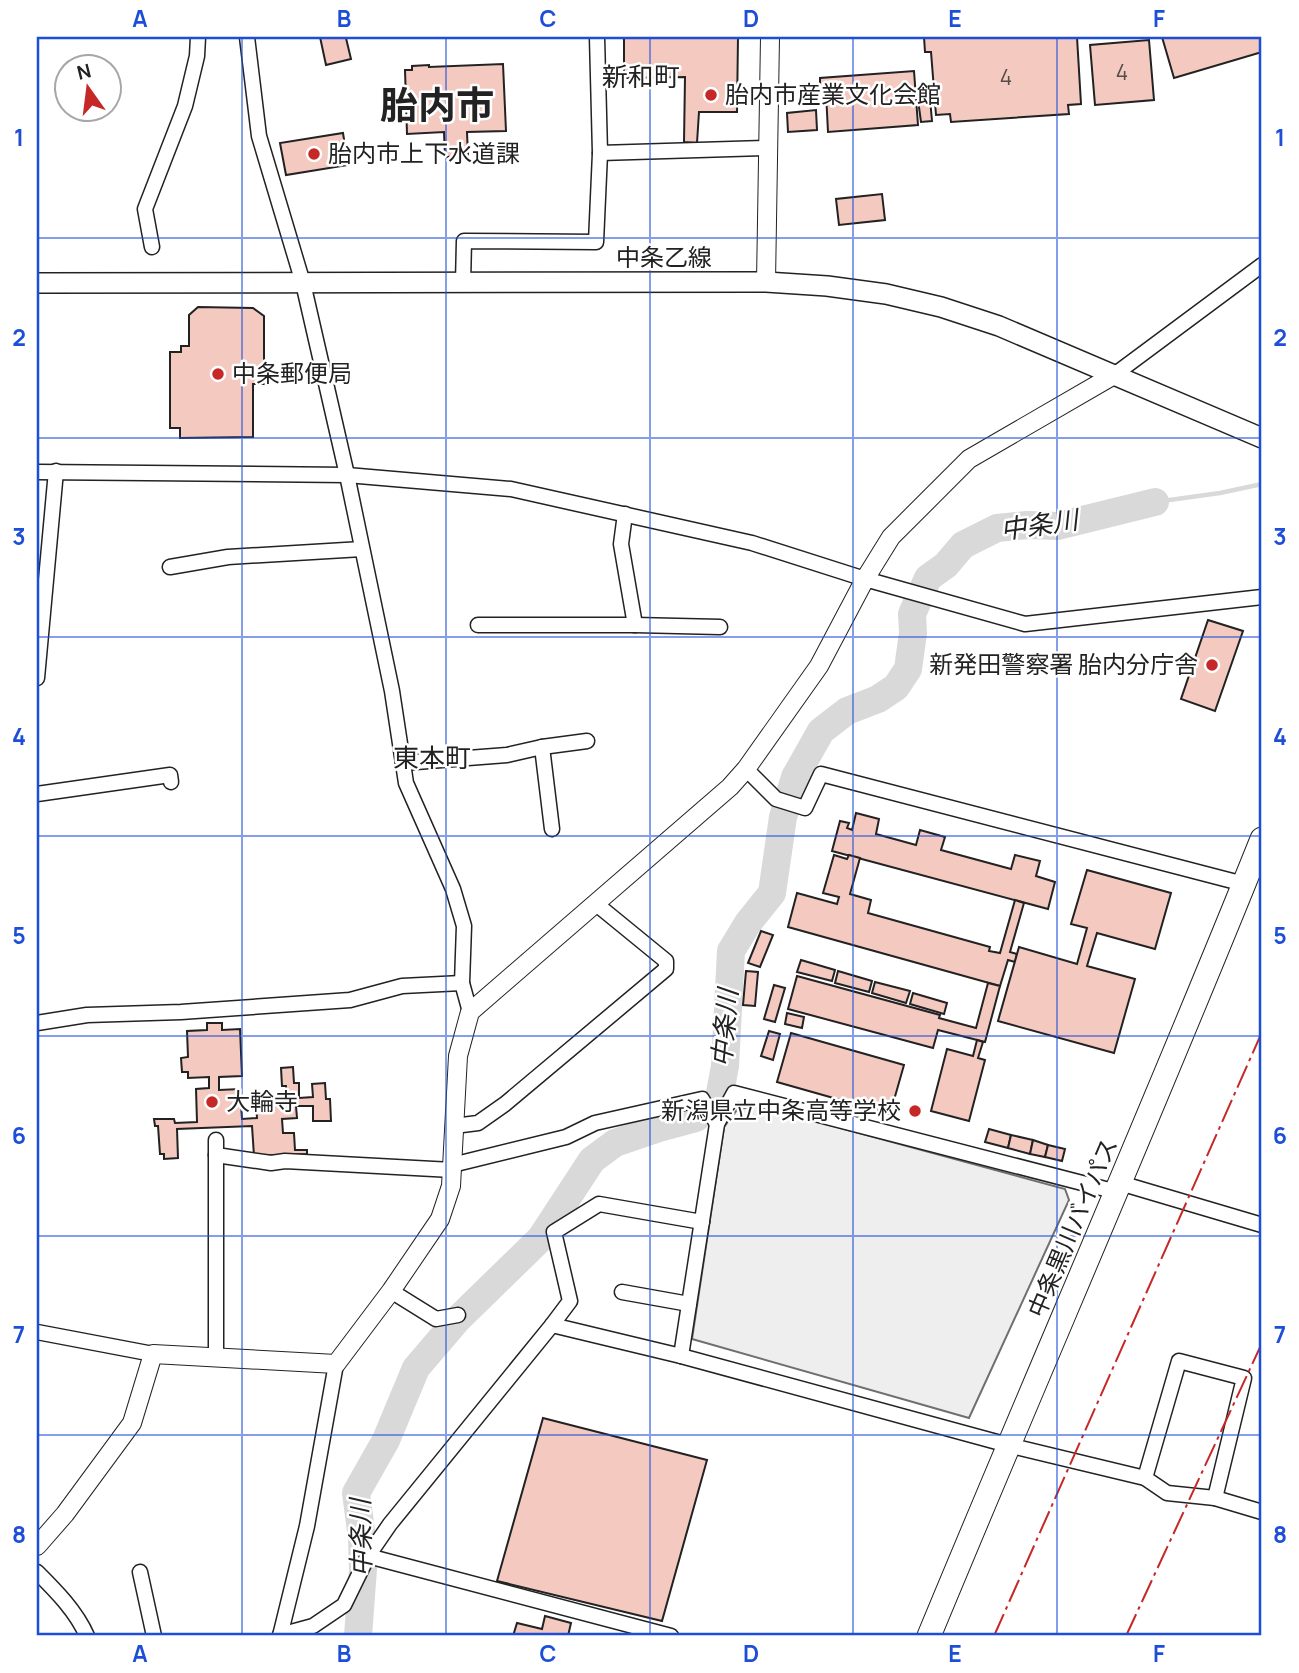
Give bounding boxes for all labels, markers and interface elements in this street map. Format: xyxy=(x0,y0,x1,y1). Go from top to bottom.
text: A xyxy=(132,2,148,34)
text: B xyxy=(337,2,351,34)
text: C xyxy=(540,2,557,34)
text: D xyxy=(743,2,759,34)
text: E xyxy=(948,2,962,34)
text: F xyxy=(1153,2,1165,34)
north arrow xyxy=(52,52,122,122)
text: N xyxy=(74,57,94,86)
district label: 新和町 xyxy=(602,58,680,94)
house number: 4 xyxy=(1116,58,1128,86)
house number: 4 xyxy=(1000,63,1012,91)
place label: 胎内市産業文化会館 xyxy=(725,77,941,110)
district label: 胎内市 xyxy=(380,78,494,130)
marker: 胎内市産業文化会館 xyxy=(703,87,719,103)
text: 1 xyxy=(14,121,24,153)
text: 1 xyxy=(1275,121,1285,153)
place label: 胎内市上下水道課 xyxy=(328,136,520,169)
marker: 胎内市上下水道課 xyxy=(306,146,322,162)
street label: 中条乙線 xyxy=(616,240,712,273)
text: 2 xyxy=(12,321,26,353)
text: 2 xyxy=(1273,321,1287,353)
place label: 中条郵便局 xyxy=(232,356,352,389)
marker: 中条郵便局 xyxy=(210,366,226,382)
water label: 中条川 xyxy=(998,500,1083,547)
text: 3 xyxy=(12,520,26,552)
text: 3 xyxy=(1273,520,1287,552)
place label: 新発田警察署 胎内分庁舎 xyxy=(929,647,1198,680)
marker: 新発田警察署 胎内分庁舎 xyxy=(1204,657,1220,673)
text: 4 xyxy=(12,720,26,752)
text: 4 xyxy=(1273,720,1287,752)
district label: 東本町 xyxy=(393,739,471,775)
text: 5 xyxy=(12,919,26,951)
text: 5 xyxy=(1273,919,1287,951)
water label: 中条川 xyxy=(703,985,746,1068)
place label: 大輪寺 xyxy=(226,1084,298,1117)
place label: 新潟県立中条高等学校 xyxy=(661,1093,901,1126)
marker: 大輪寺 xyxy=(204,1094,220,1110)
marker: 新潟県立中条高等学校 xyxy=(907,1103,923,1119)
text: 6 xyxy=(12,1119,26,1151)
text: 6 xyxy=(1273,1119,1287,1151)
street label: 中条黒川バイパス xyxy=(1019,1133,1124,1322)
text: 7 xyxy=(13,1318,25,1350)
text: 7 xyxy=(1274,1318,1286,1350)
water label: 中条川 xyxy=(341,1496,379,1577)
text: 8 xyxy=(12,1518,26,1550)
text: 8 xyxy=(1273,1518,1287,1550)
text: A xyxy=(132,1637,148,1669)
text: B xyxy=(337,1637,351,1669)
text: C xyxy=(540,1637,557,1669)
text: D xyxy=(743,1637,759,1669)
text: E xyxy=(948,1637,962,1669)
text: F xyxy=(1153,1637,1165,1669)

